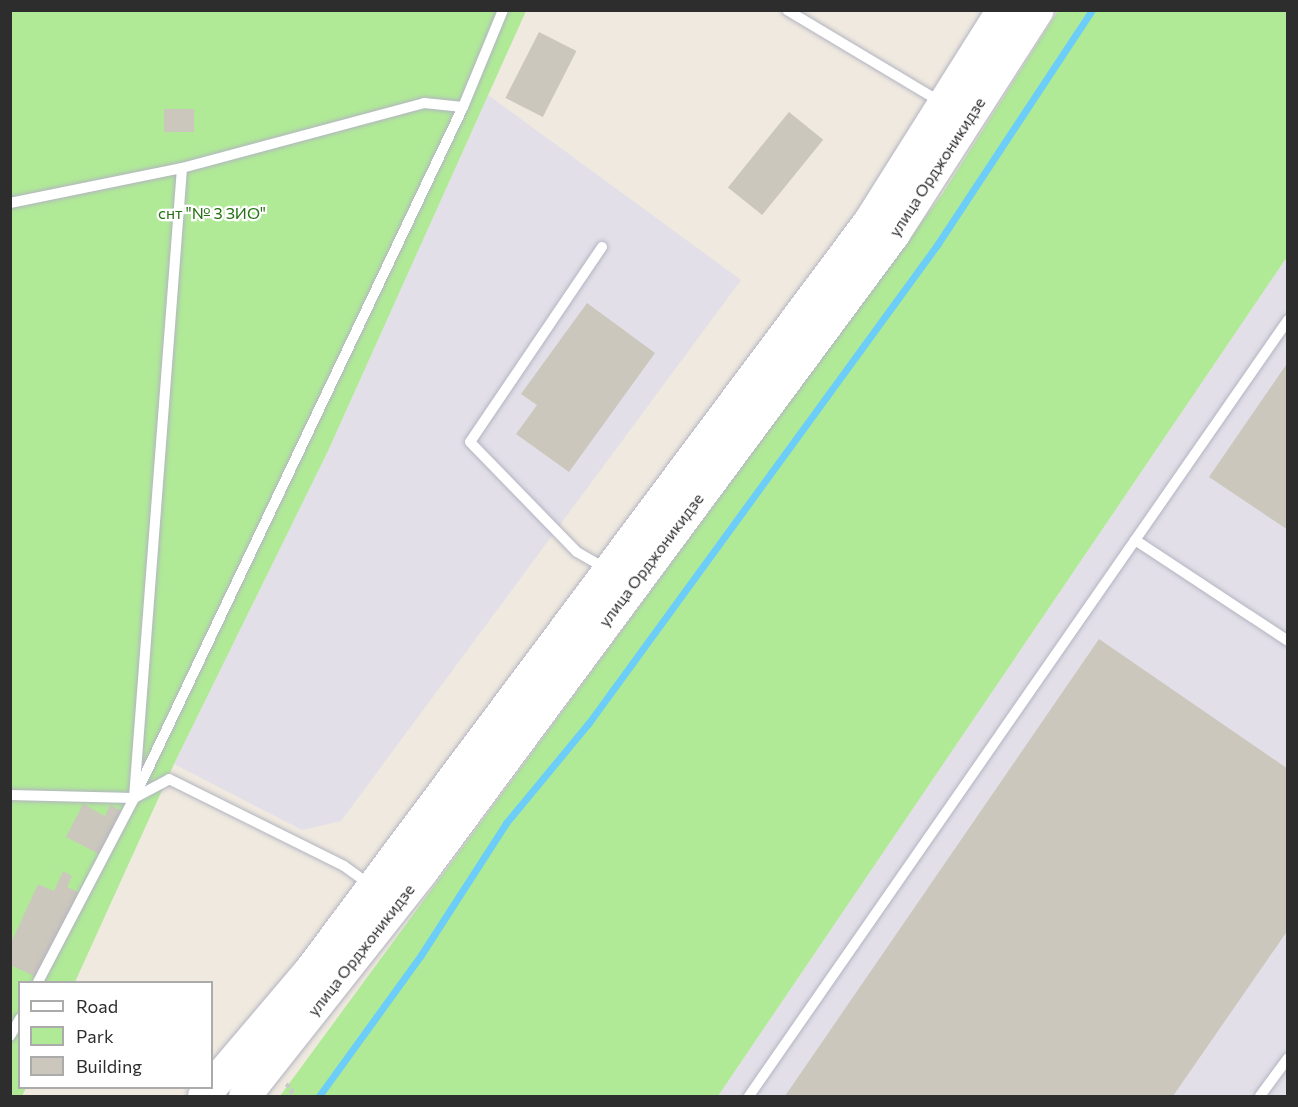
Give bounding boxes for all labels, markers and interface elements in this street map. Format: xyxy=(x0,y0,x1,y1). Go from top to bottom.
street label: улица Орджоникидзе xyxy=(885,94,989,240)
park label: снт "№ 3 ЗИО" xyxy=(158,203,266,223)
street label: улица Орджоникидзе xyxy=(595,490,707,630)
street label: улица Орджоникидзе xyxy=(304,880,418,1020)
legend xyxy=(18,981,213,1089)
text: Road xyxy=(76,995,118,1017)
text: Park xyxy=(76,1025,114,1047)
text: Building xyxy=(76,1055,142,1077)

